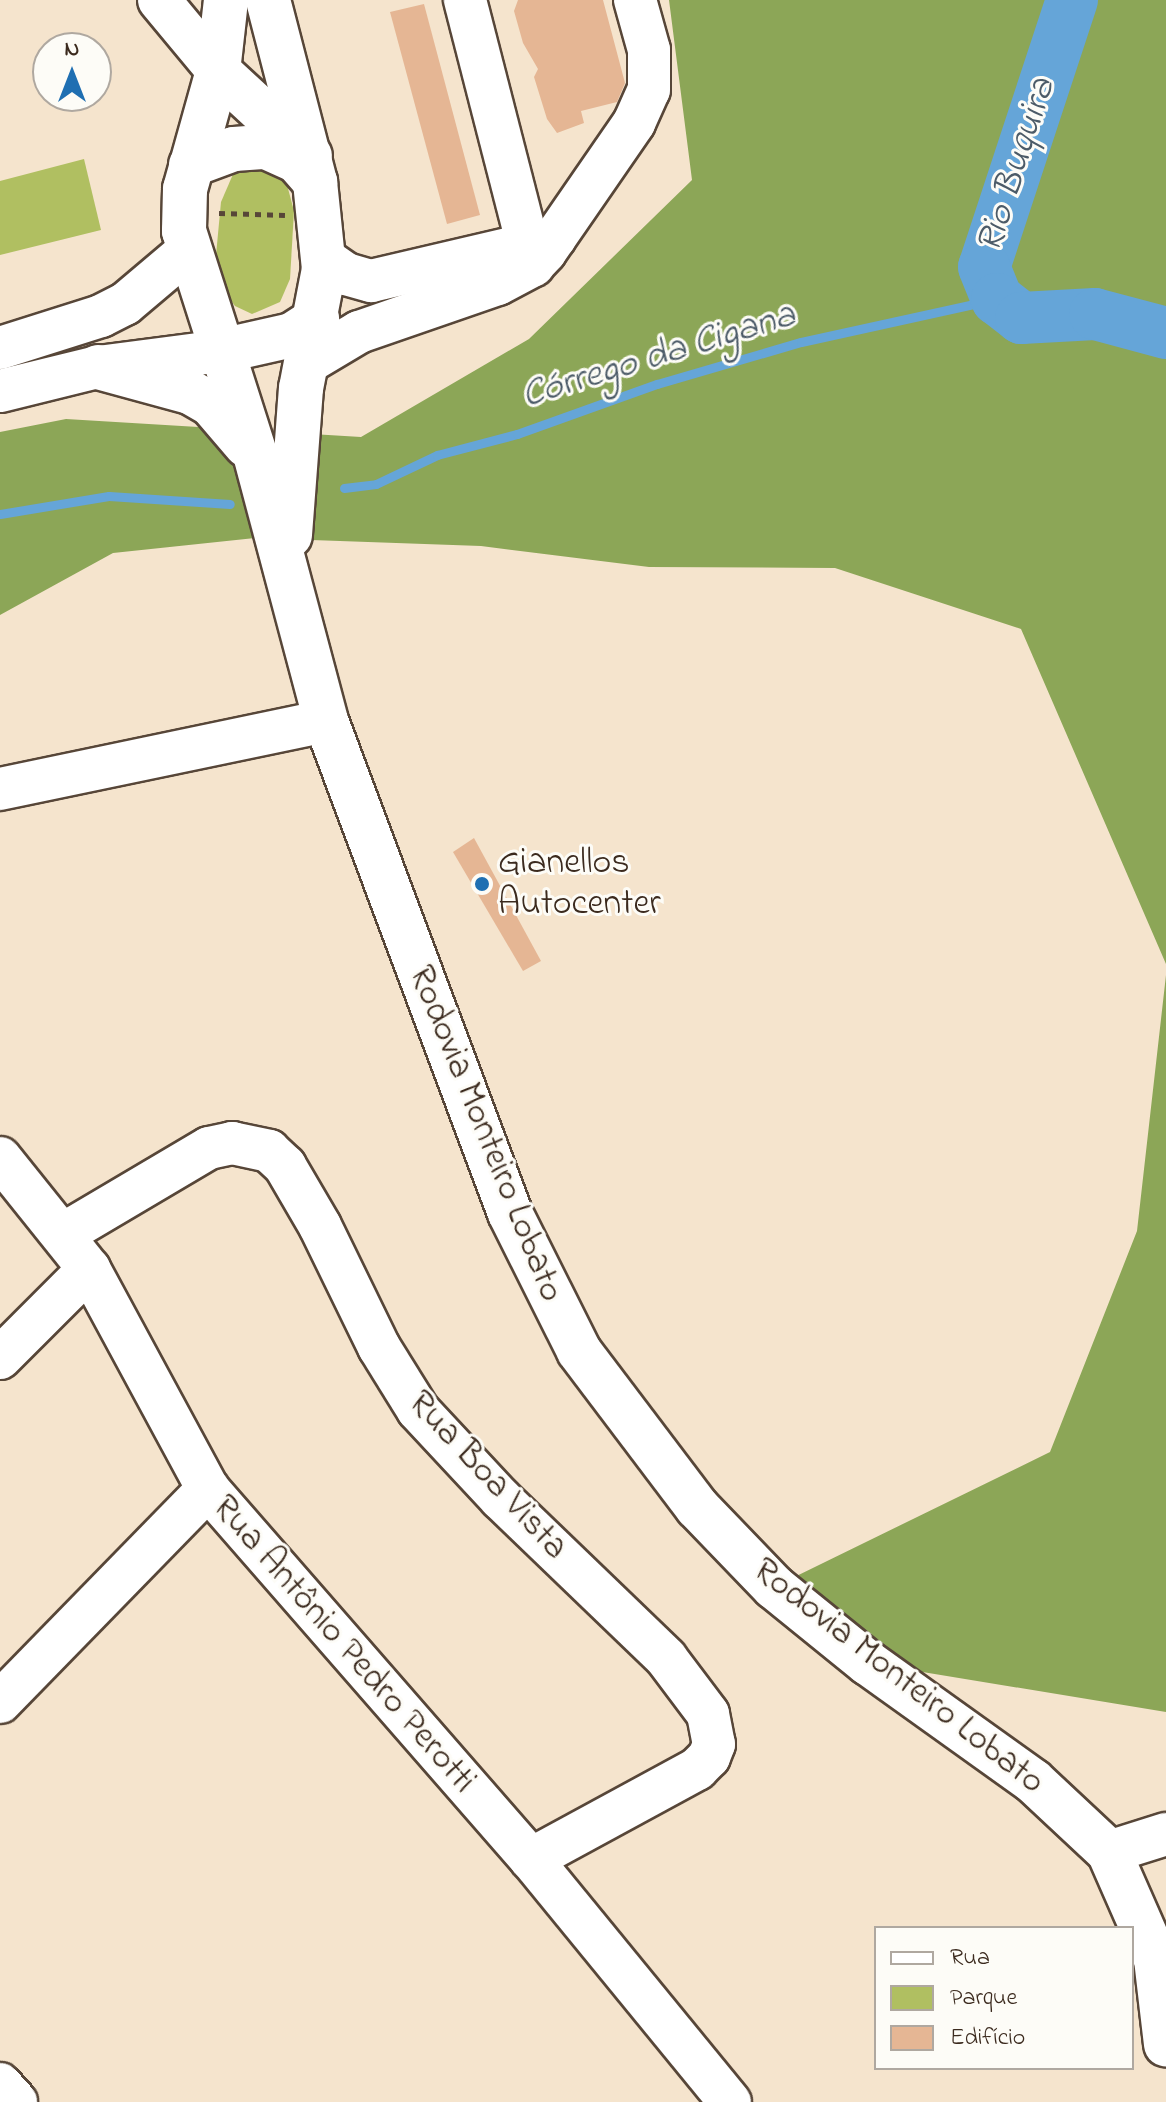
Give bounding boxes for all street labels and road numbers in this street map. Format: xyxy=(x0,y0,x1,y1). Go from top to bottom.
street label: Rodovia Monteiro Lobato xyxy=(398,960,572,1308)
street label: Rua Boa Vista xyxy=(398,1383,576,1569)
street label: Rua Antônio Pedro Perotti xyxy=(202,1487,484,1803)
street label: Rodovia Monteiro Lobato xyxy=(743,1550,1053,1804)

